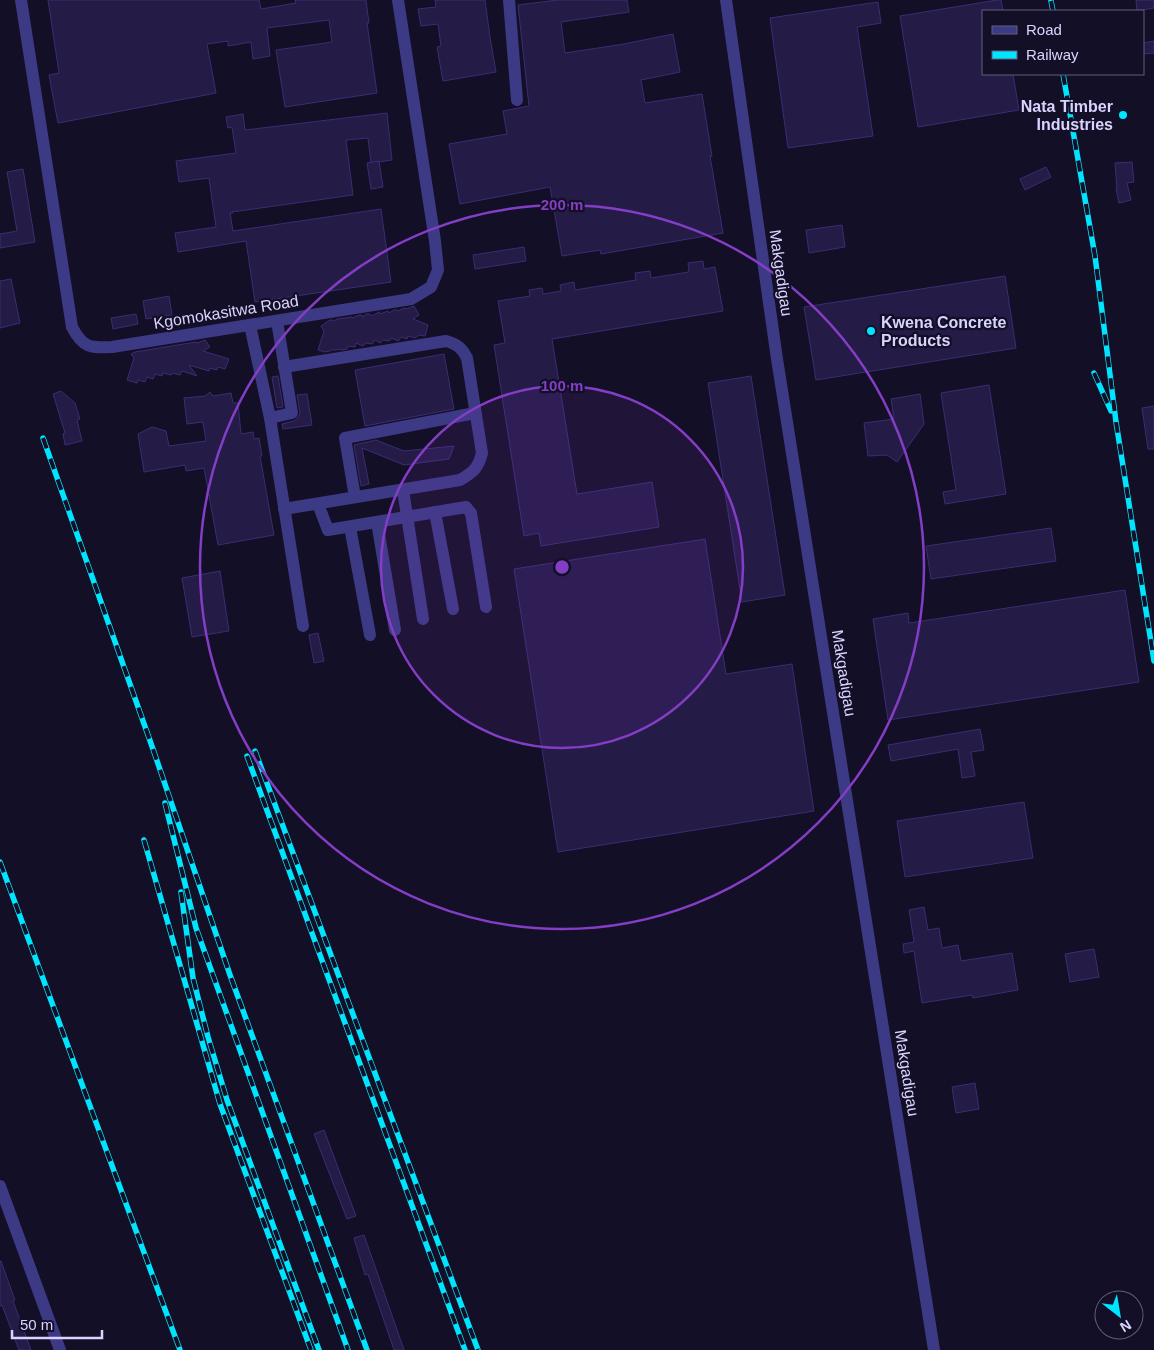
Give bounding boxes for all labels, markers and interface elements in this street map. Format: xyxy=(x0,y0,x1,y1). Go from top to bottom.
legend xyxy=(982,10,1144,75)
text: Road xyxy=(1026,21,1062,38)
text: Railway xyxy=(1026,46,1079,63)
place label: Nata Timber Industries xyxy=(1021,98,1113,133)
marker: Nata Timber Industries xyxy=(1117,109,1129,121)
text: 200 m xyxy=(541,196,583,213)
street label: Makgadigau xyxy=(767,229,795,317)
street label: Kgomokasitwa Road xyxy=(152,292,300,332)
place label: Kwena Concrete Products xyxy=(881,314,1006,349)
marker: Kwena Concrete Products xyxy=(865,325,877,337)
text: 100 m xyxy=(541,377,583,394)
centre of rings xyxy=(553,558,571,576)
street label: Makgadigau xyxy=(829,629,859,717)
street label: Makgadigau xyxy=(892,1029,922,1117)
north arrow xyxy=(1094,1290,1144,1340)
scale bar xyxy=(12,1308,102,1340)
text: 50 m xyxy=(20,1316,53,1333)
text: N xyxy=(1117,1317,1134,1336)

